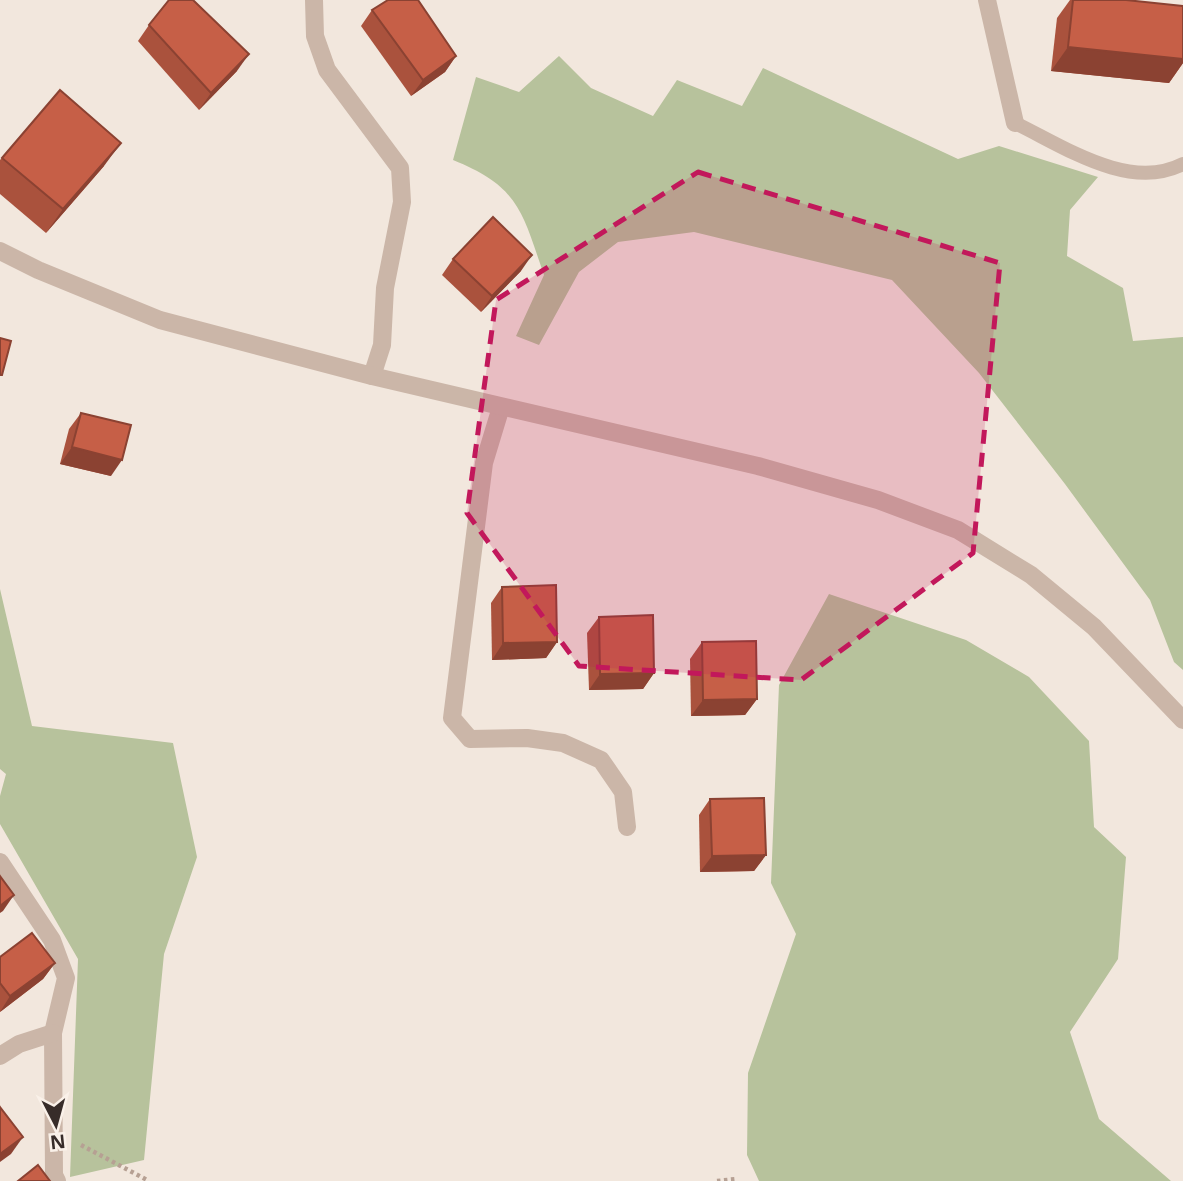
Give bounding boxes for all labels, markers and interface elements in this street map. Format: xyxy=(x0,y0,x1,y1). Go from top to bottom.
north arrow xyxy=(21,1090,91,1160)
text: N xyxy=(49,1128,67,1156)

